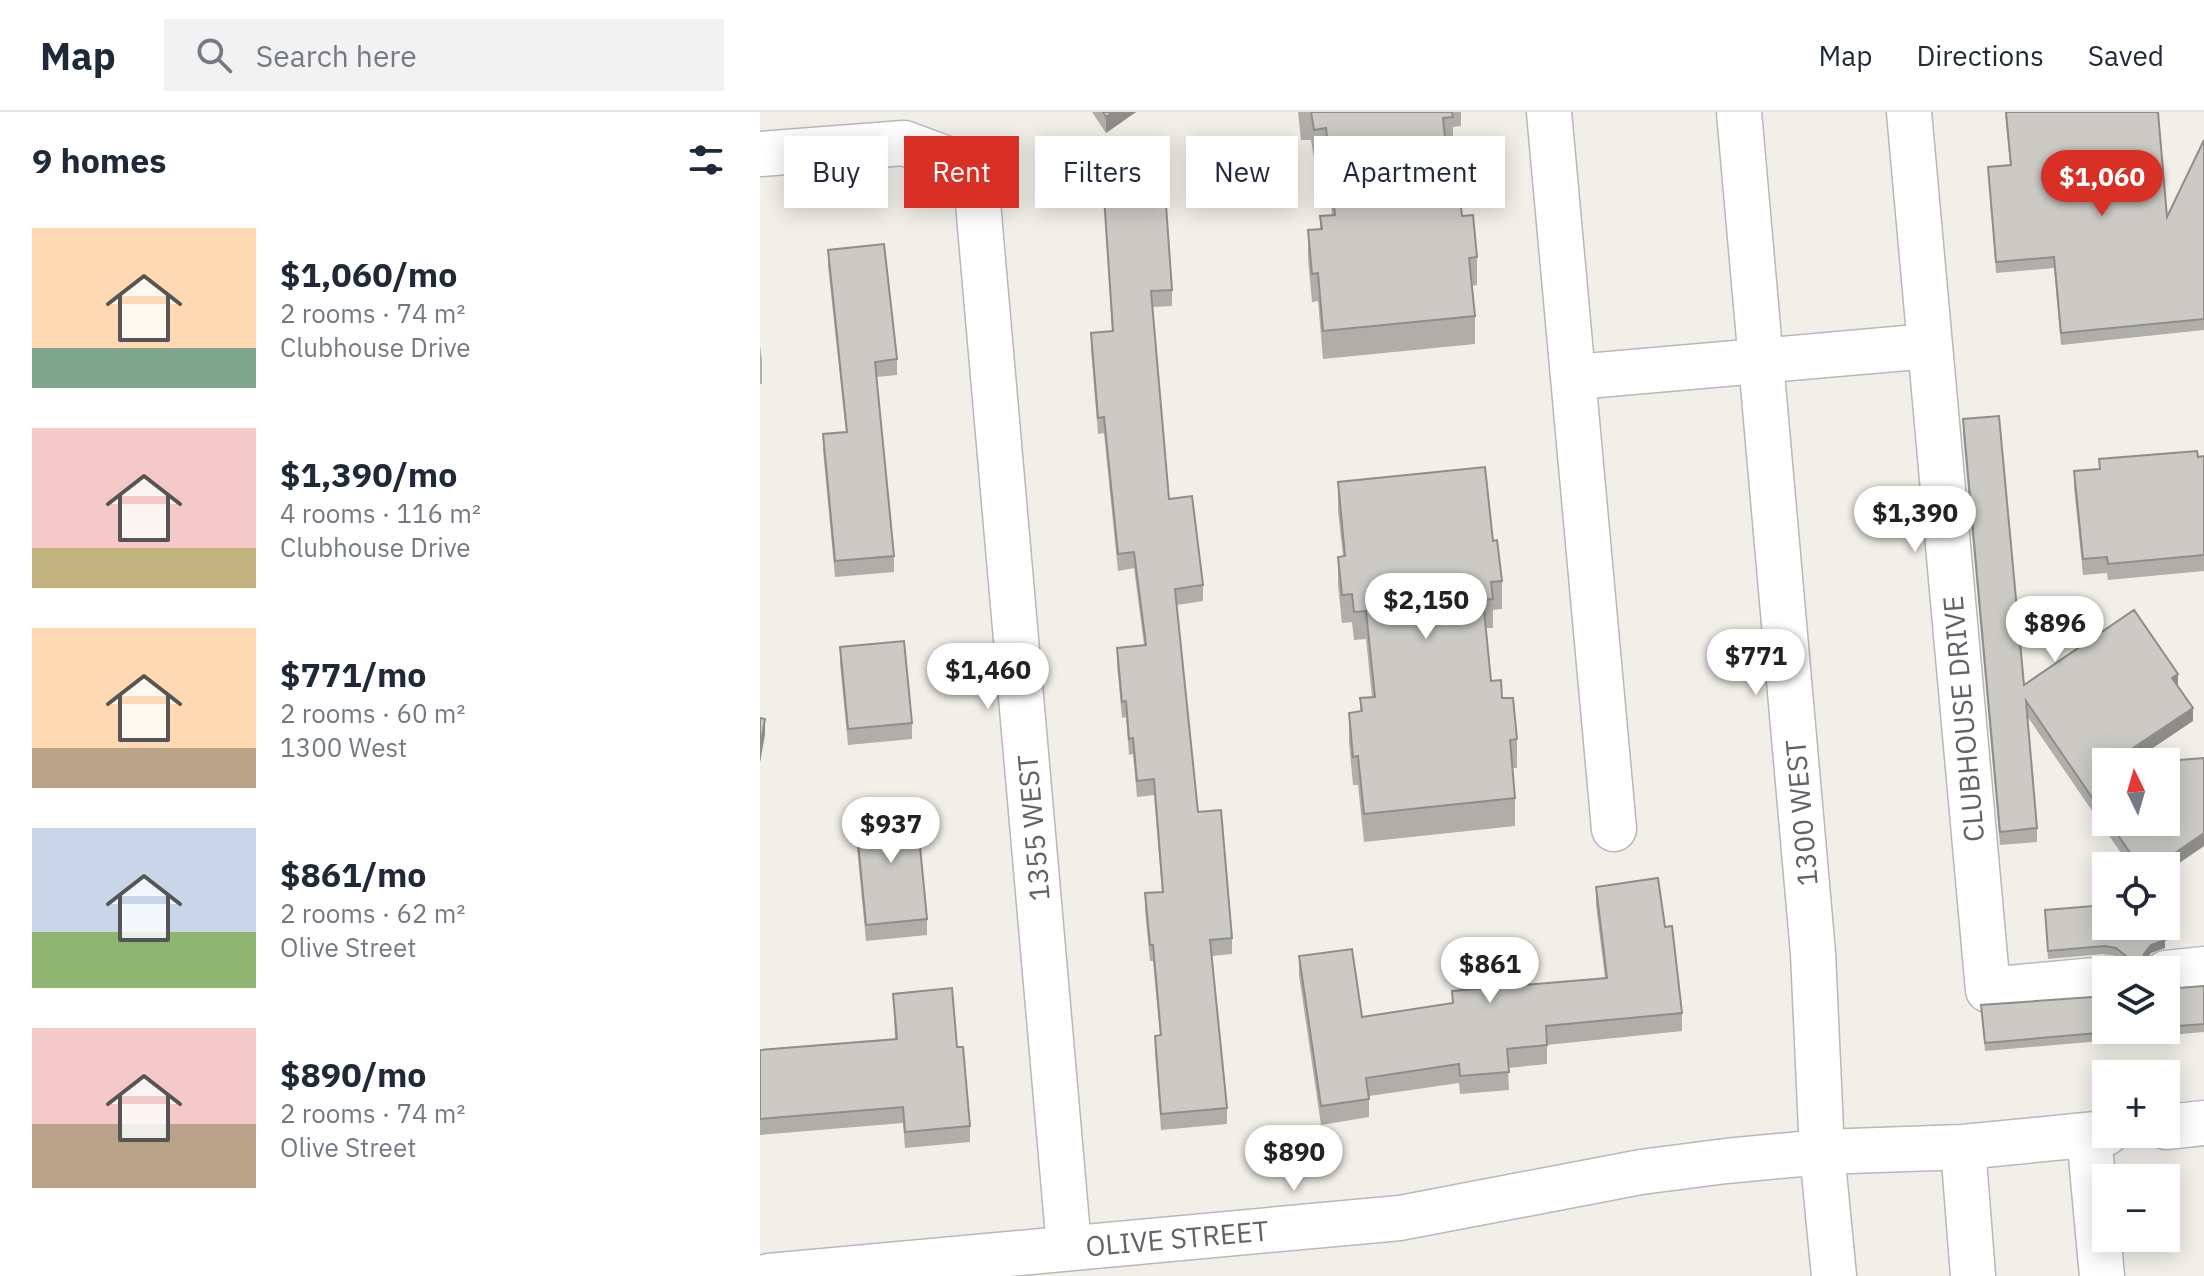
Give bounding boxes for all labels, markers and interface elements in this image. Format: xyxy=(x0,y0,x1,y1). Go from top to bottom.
search box xyxy=(164,19,724,91)
text: Map xyxy=(40,31,116,80)
icon: search xyxy=(192,33,236,77)
text: Search here xyxy=(256,36,417,75)
text: Map xyxy=(1818,37,1872,74)
text: Directions xyxy=(1916,37,2044,74)
text: Saved xyxy=(2088,37,2164,74)
chip: Buy xyxy=(784,136,888,208)
chip: Rent xyxy=(904,136,1019,208)
chip: Filters xyxy=(1035,136,1170,208)
chip: New xyxy=(1186,136,1298,208)
chip: Apartment xyxy=(1314,136,1505,208)
text: 9 homes xyxy=(32,138,167,182)
icon: filters xyxy=(684,138,728,182)
pin: $1,060 xyxy=(2037,150,2167,218)
text: $1,060 xyxy=(2059,159,2145,193)
text: $1,060/mo xyxy=(280,252,457,296)
icon: home xyxy=(96,260,192,356)
text: 2 rooms · 74 m² xyxy=(280,296,465,330)
text: Clubhouse Drive xyxy=(280,330,471,364)
text: $1,390/mo xyxy=(280,452,457,496)
icon: home xyxy=(96,460,192,556)
pin: $1,390 xyxy=(1850,486,1980,554)
text: $1,390 xyxy=(1872,495,1958,529)
text: 4 rooms · 116 m² xyxy=(280,496,481,530)
text: Clubhouse Drive xyxy=(280,530,471,564)
pin: $2,150 xyxy=(1361,573,1491,641)
text: $2,150 xyxy=(1383,582,1469,616)
street label: CLUBHOUSE DRIVE xyxy=(1934,594,1992,844)
pin: $896 xyxy=(2008,596,2102,664)
text: $896 xyxy=(2024,605,2086,639)
pin: $771 xyxy=(1709,629,1803,697)
text: $771 xyxy=(1725,638,1787,672)
pin: $1,460 xyxy=(923,643,1053,711)
text: $771/mo xyxy=(280,652,427,696)
text: $1,460 xyxy=(945,652,1031,686)
icon: home xyxy=(96,660,192,756)
text: 2 rooms · 60 m² xyxy=(280,696,465,730)
text: 1300 West xyxy=(280,730,407,764)
street label: 1300 WEST xyxy=(1776,738,1826,888)
north arrow xyxy=(2092,748,2180,836)
map controls xyxy=(2092,748,2180,1252)
street label: 1355 WEST xyxy=(1008,753,1058,903)
pin: $937 xyxy=(844,797,938,865)
text: $937 xyxy=(860,806,922,840)
text: $861/mo xyxy=(280,852,427,896)
button: locate xyxy=(2092,852,2180,940)
icon: home xyxy=(96,860,192,956)
text: 2 rooms · 62 m² xyxy=(280,896,465,930)
text: Olive Street xyxy=(280,930,416,964)
pin: $861 xyxy=(1443,937,1537,1005)
text: $861 xyxy=(1459,946,1521,980)
button: layers xyxy=(2092,956,2180,1044)
text: $890/mo xyxy=(280,1052,427,1096)
icon: home xyxy=(96,1060,192,1156)
button: + xyxy=(2092,1060,2180,1148)
text: 2 rooms · 74 m² xyxy=(280,1096,465,1130)
pin: $890 xyxy=(1247,1125,1341,1193)
text: Olive Street xyxy=(280,1130,416,1164)
text: $890 xyxy=(1263,1134,1325,1168)
button: − xyxy=(2092,1164,2180,1252)
street label: OLIVE STREET xyxy=(1084,1212,1270,1264)

